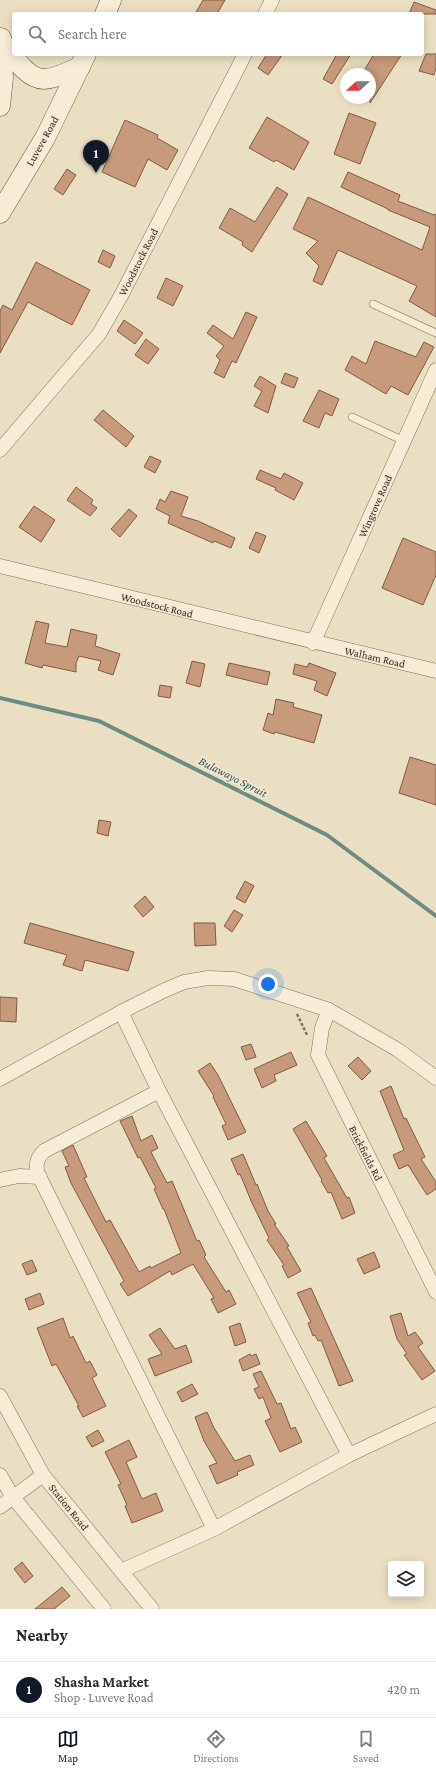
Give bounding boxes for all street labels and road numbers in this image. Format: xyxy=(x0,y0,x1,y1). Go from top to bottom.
street label: Luveve Road xyxy=(23,114,61,168)
street label: Woodstock Road xyxy=(116,226,160,298)
street label: Wingrove Road xyxy=(356,473,395,540)
street label: Woodstock Road xyxy=(120,590,194,620)
street label: Walham Road xyxy=(344,644,407,670)
street label: Brickfields Rd xyxy=(347,1124,385,1183)
street label: Station Road xyxy=(47,1481,91,1533)

